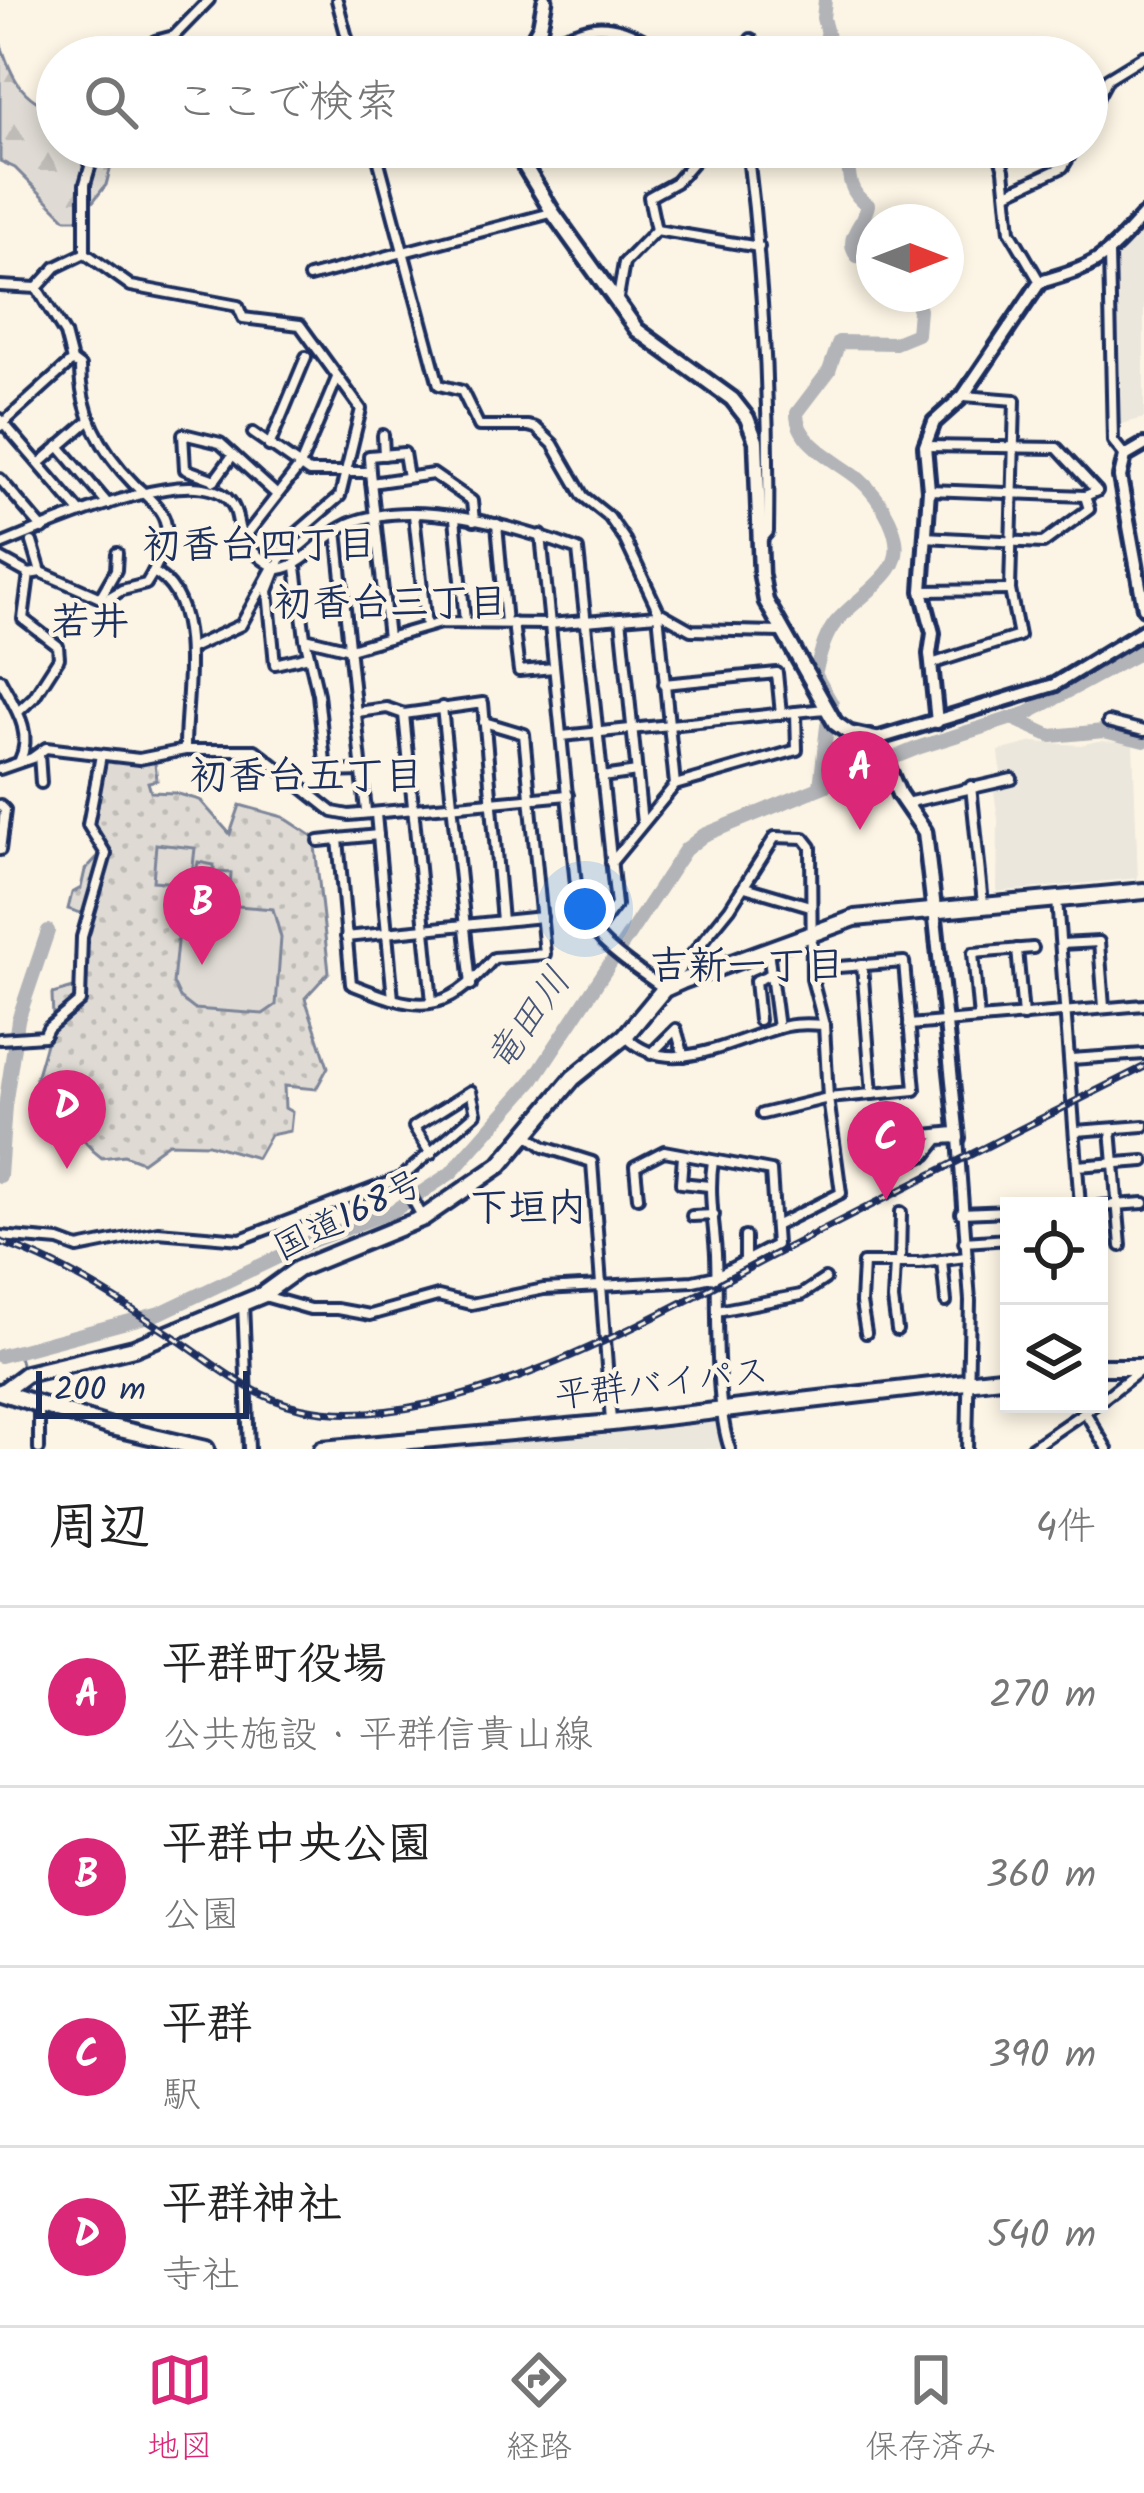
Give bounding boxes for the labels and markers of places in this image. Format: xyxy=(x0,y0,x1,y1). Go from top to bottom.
pin: A xyxy=(821,731,899,830)
pin: B xyxy=(163,866,241,965)
pin: D xyxy=(28,1070,106,1169)
pin: C xyxy=(847,1101,925,1200)

